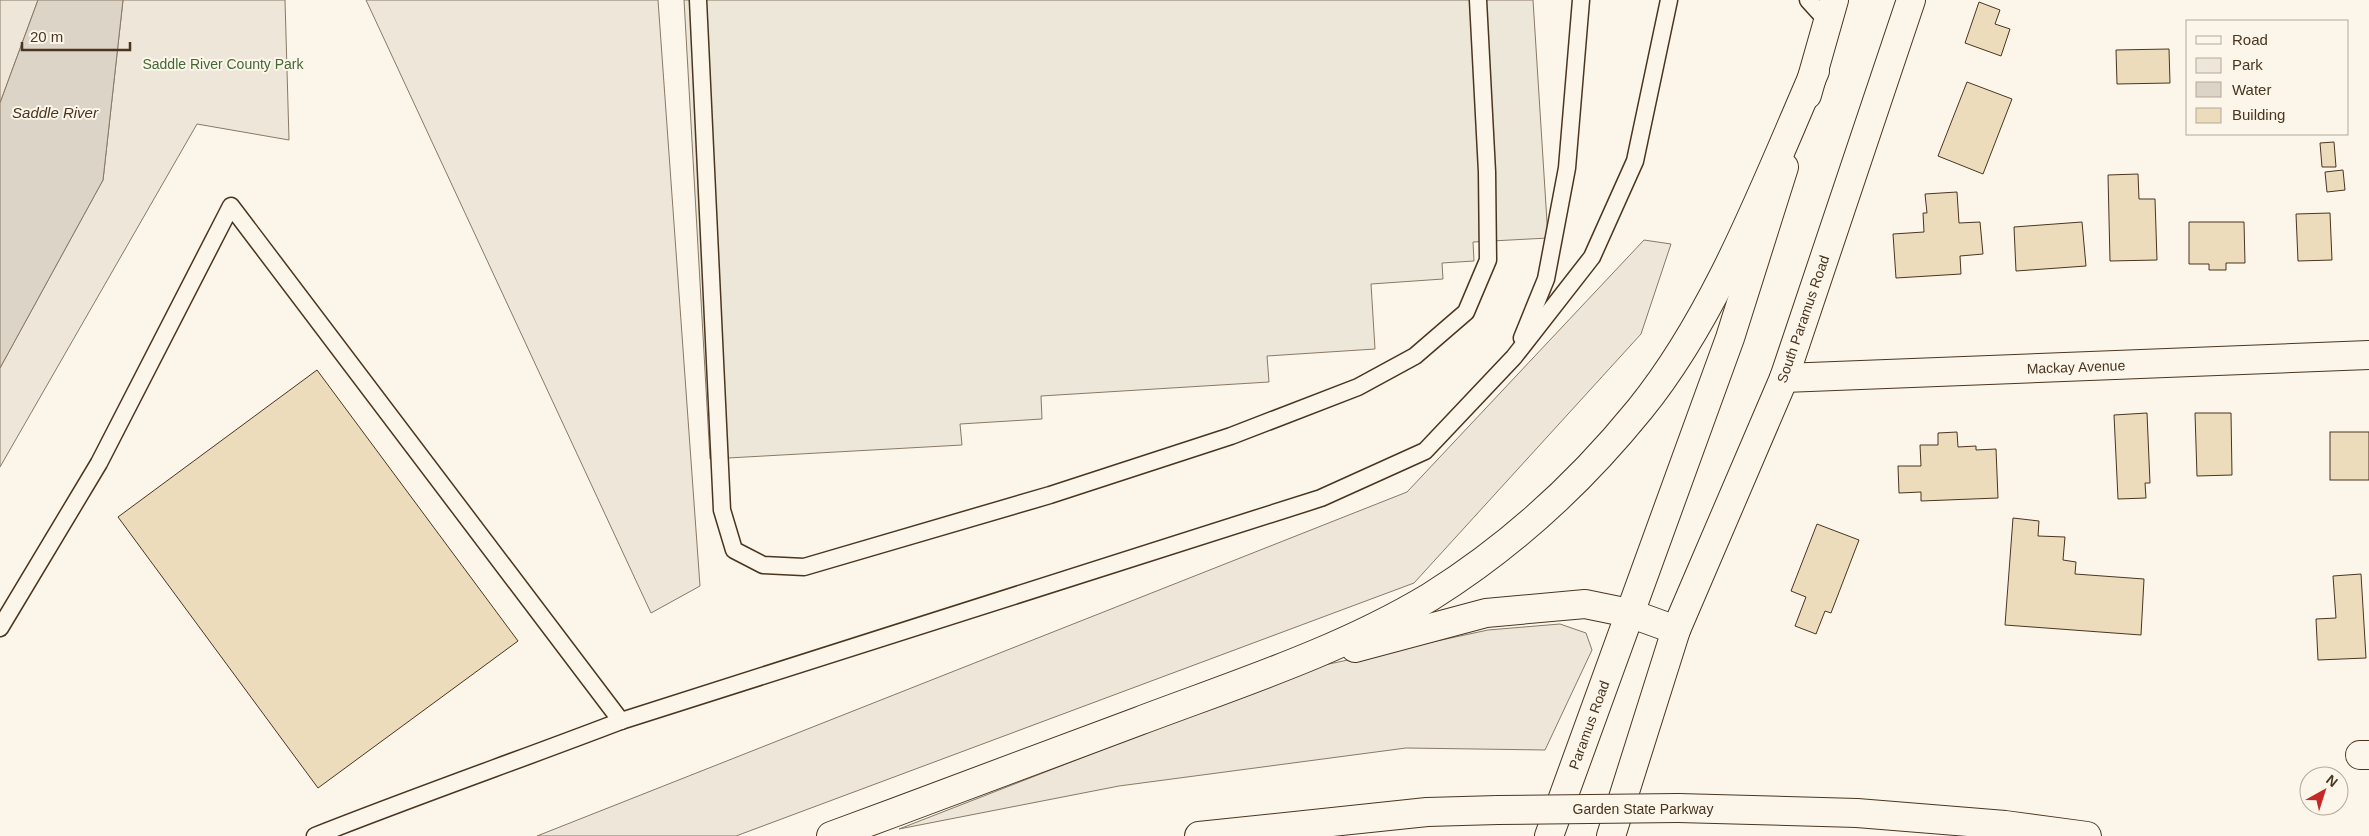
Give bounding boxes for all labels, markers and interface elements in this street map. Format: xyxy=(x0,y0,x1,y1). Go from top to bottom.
scale bar xyxy=(22,20,130,52)
legend xyxy=(2186,20,2349,135)
text: 20 m xyxy=(30,28,63,45)
text: Road xyxy=(2232,31,2268,48)
park label: Saddle River County Park xyxy=(142,56,305,72)
text: Park xyxy=(2232,56,2263,73)
text: Water xyxy=(2232,81,2271,98)
water label: Saddle River xyxy=(12,104,99,121)
text: Building xyxy=(2232,106,2285,123)
street label: South Paramus Road xyxy=(1774,253,1832,385)
street label: Mackay Avenue xyxy=(2026,357,2126,377)
street label: Paramus Road xyxy=(1566,678,1612,772)
north arrow xyxy=(2299,766,2349,816)
text: N xyxy=(2323,771,2341,790)
street label: Garden State Parkway xyxy=(1573,801,1713,817)

